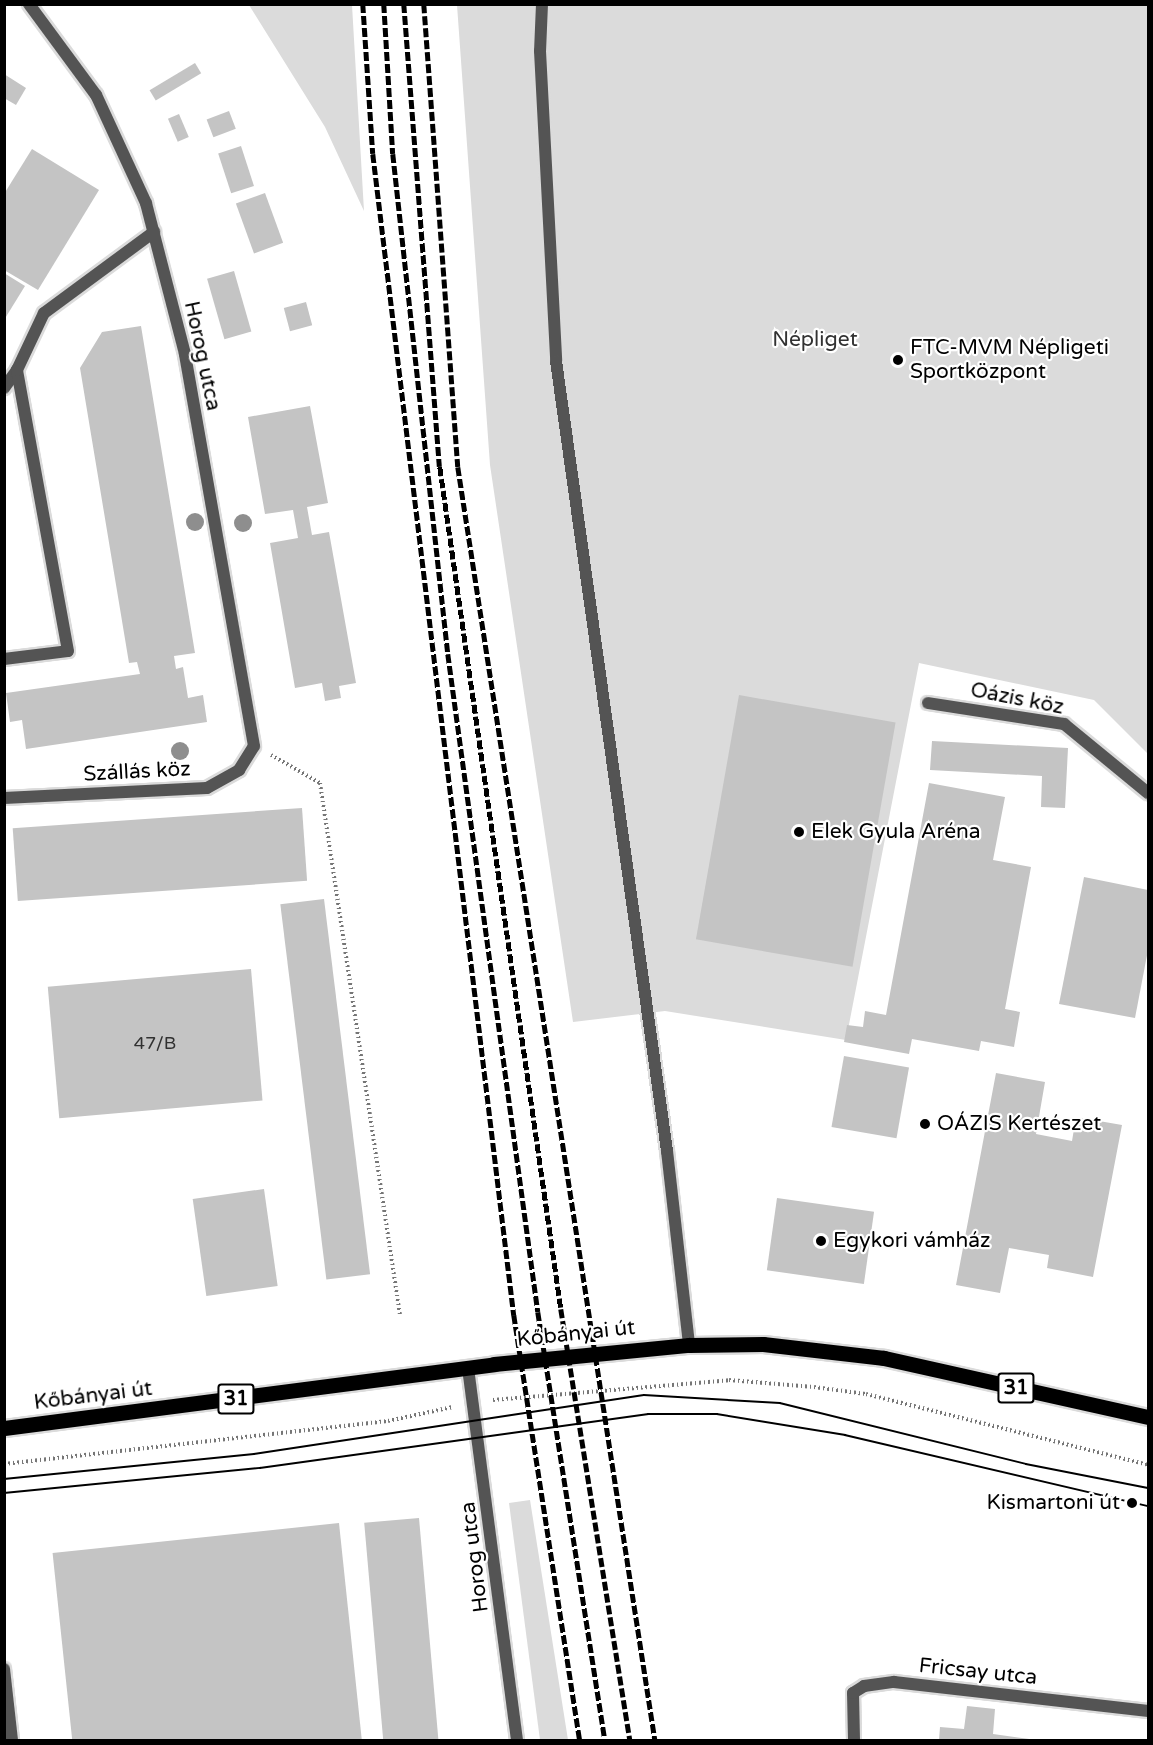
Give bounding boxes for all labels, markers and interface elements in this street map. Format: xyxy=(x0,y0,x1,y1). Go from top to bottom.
street label: Horog utca xyxy=(178,299,226,413)
park label: Népliget xyxy=(772,327,858,353)
place label: FTC-MVM Népligeti Sportközpont xyxy=(910,335,1109,385)
marker: FTC-MVM Népligeti Sportközpont xyxy=(891,353,905,367)
street label: Oázis köz xyxy=(968,678,1066,720)
street label: Szállás köz xyxy=(83,757,191,787)
place label: Elek Gyula Aréna xyxy=(811,819,981,845)
marker: Elek Gyula Aréna xyxy=(792,825,806,839)
house number: 47/B xyxy=(134,1032,176,1054)
place label: OÁZIS Kertészet xyxy=(937,1111,1101,1137)
marker: OÁZIS Kertészet xyxy=(918,1117,932,1131)
place label: Egykori vámház xyxy=(833,1228,991,1254)
marker: Egykori vámház xyxy=(814,1234,828,1248)
street label: Kőbányai út xyxy=(516,1315,636,1353)
road number: 31 xyxy=(996,1371,1036,1405)
street label: Kőbányai út xyxy=(32,1376,154,1416)
road number: 31 xyxy=(216,1382,256,1416)
place label: Kismartoni út xyxy=(987,1490,1120,1516)
marker: Kismartoni út xyxy=(1125,1496,1139,1510)
street label: Horog utca xyxy=(456,1500,494,1614)
street label: Fricsay utca xyxy=(918,1653,1038,1691)

